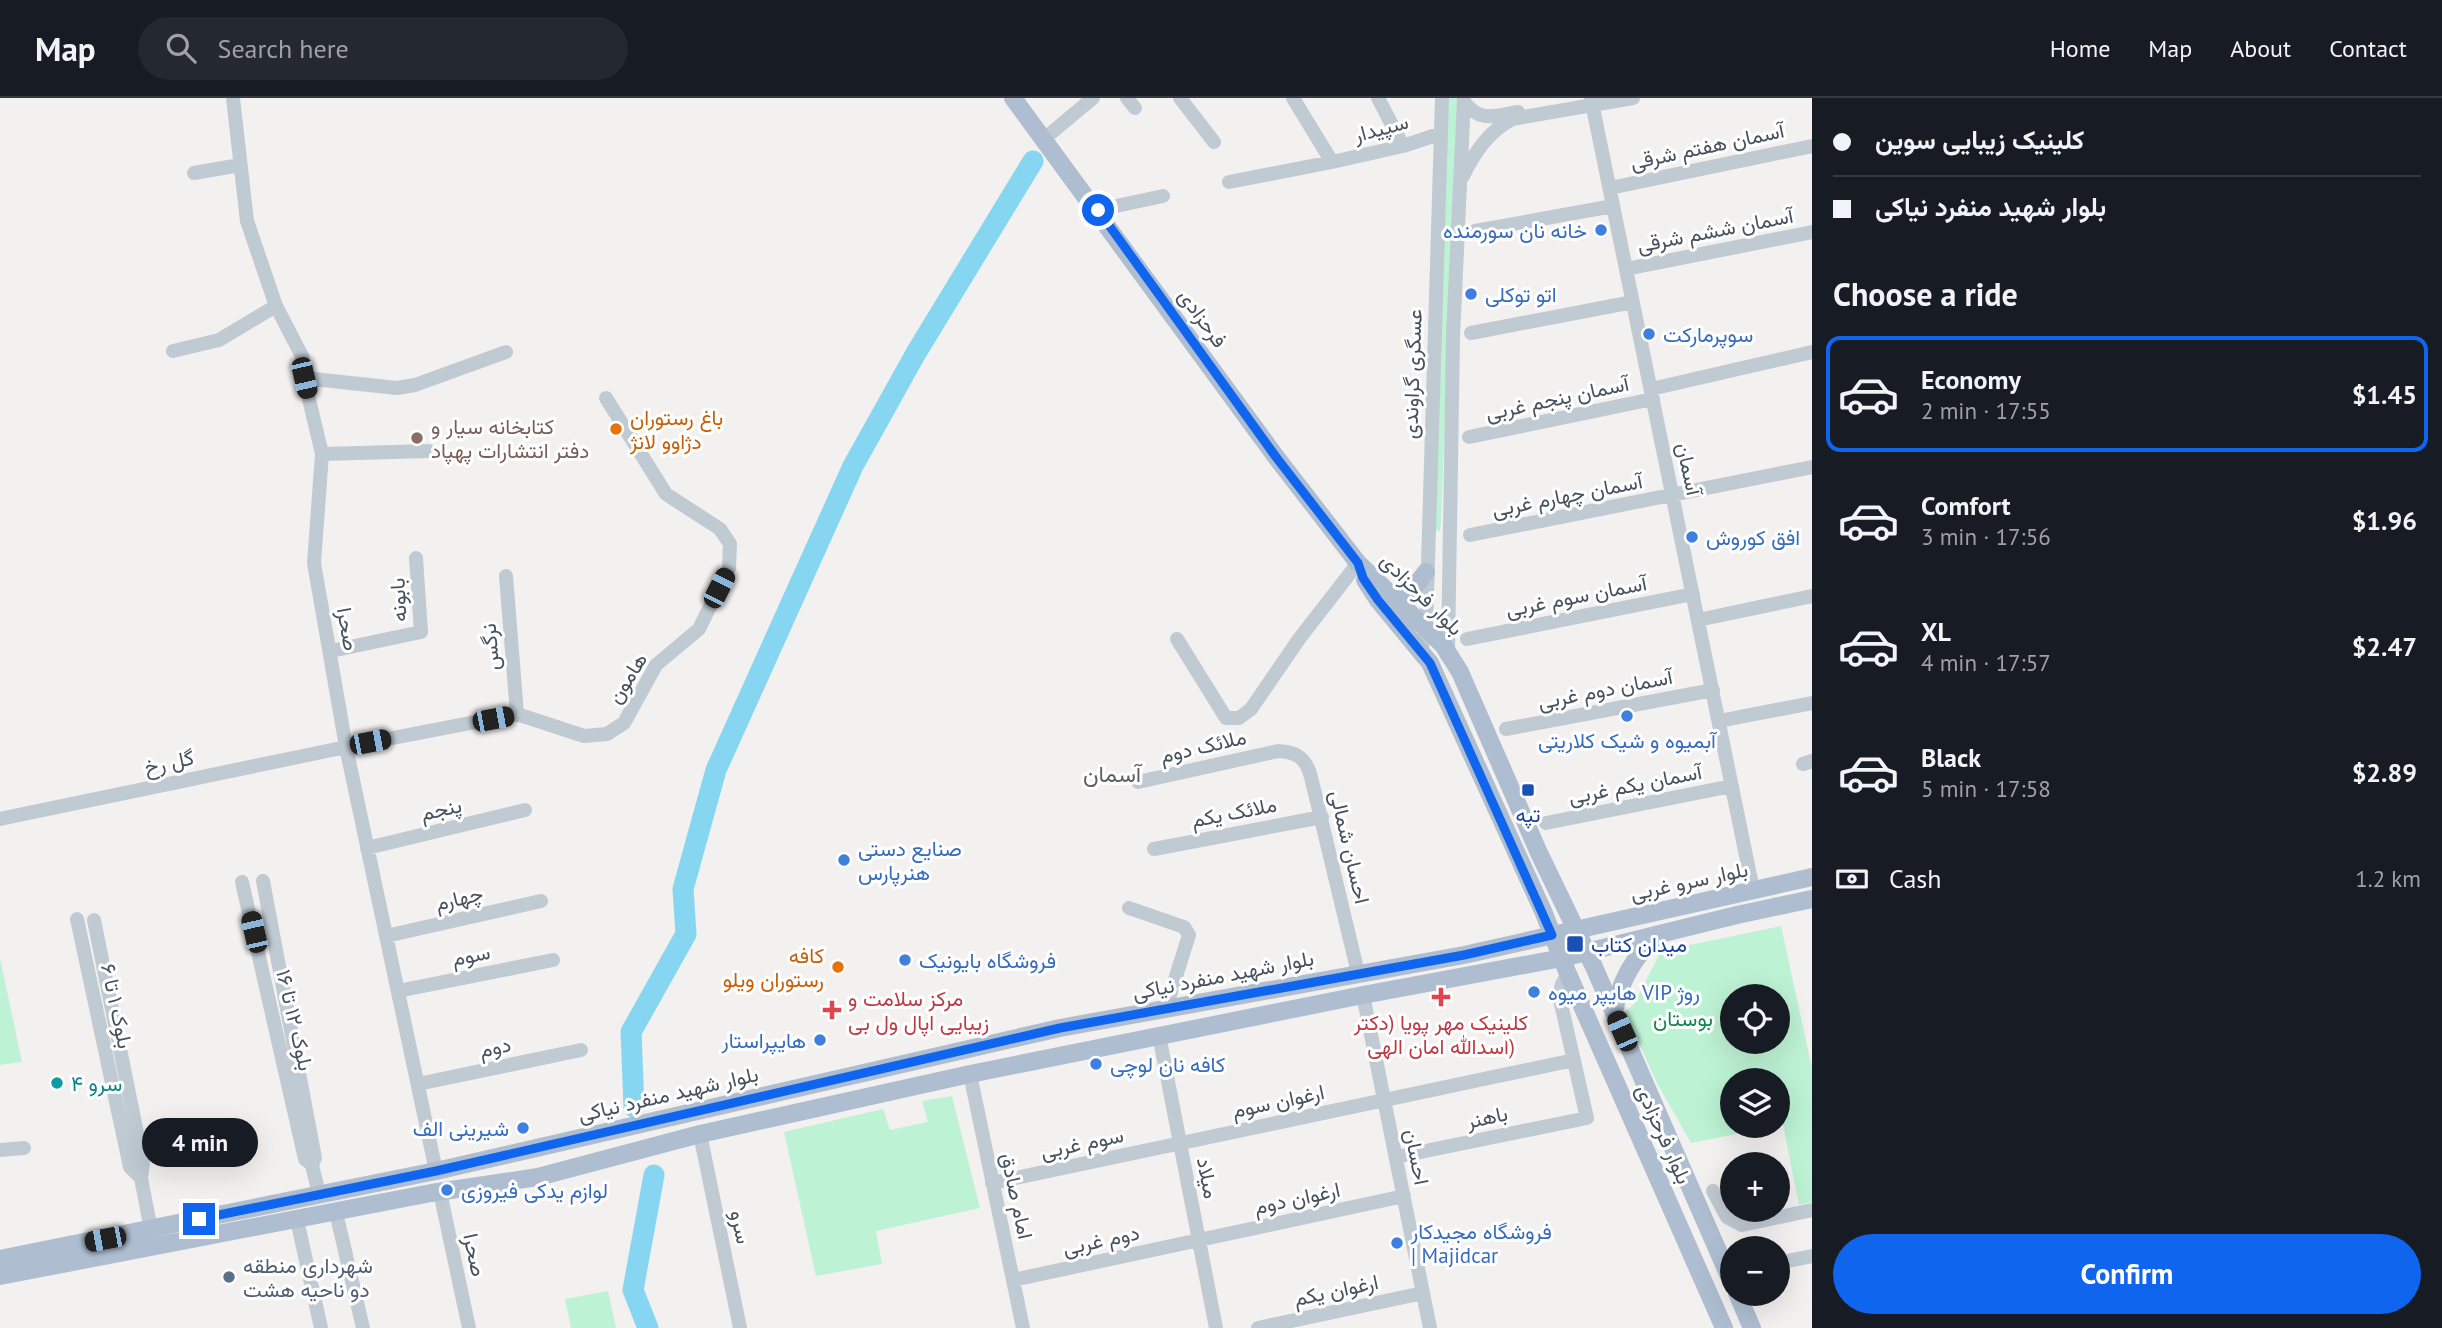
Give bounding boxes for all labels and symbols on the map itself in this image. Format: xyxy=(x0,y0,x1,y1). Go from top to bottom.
street label: سپیدار xyxy=(1350,108,1412,149)
street label: آسمان هفتم شرقی xyxy=(1628,116,1789,176)
route start xyxy=(1082,194,1114,226)
street label: آسمان ششم شرقی xyxy=(1635,201,1798,259)
place label: خانه نان سورمنده xyxy=(1443,217,1587,244)
marker: خانه نان سورمنده xyxy=(1593,222,1609,238)
place label: اتو توکلی xyxy=(1485,281,1557,308)
street label: فرحزادی xyxy=(1173,283,1233,353)
marker: اتو توکلی xyxy=(1463,286,1479,302)
street label: عسگری گراوندی xyxy=(1396,309,1428,439)
place label: سوپرمارکت xyxy=(1663,321,1753,349)
marker: سوپرمارکت xyxy=(1641,326,1657,342)
car xyxy=(290,355,319,401)
street label: آسمان پنجم غربی xyxy=(1483,369,1633,427)
place label: باغ رستوران دژاوو لانژ xyxy=(629,404,723,455)
place label: کتابخانه سیار و دفتر انتشارات پهپاد xyxy=(431,413,589,465)
marker: باغ رستوران دژاوو لانژ xyxy=(608,421,624,437)
marker: کتابخانه سیار و دفتر انتشارات پهپاد xyxy=(409,430,425,446)
street label: آسمان xyxy=(1670,440,1708,500)
street label: آسمان چهارم غربی xyxy=(1489,467,1647,524)
place label: افق کوروش xyxy=(1706,524,1800,551)
marker: افق کوروش xyxy=(1684,529,1700,545)
street label: بلوار فرحزادی xyxy=(1375,547,1469,641)
car xyxy=(701,565,738,611)
street label: آسمان سوم غربی xyxy=(1503,569,1651,624)
street label: بابونه xyxy=(383,577,413,623)
street label: صحرا xyxy=(331,605,365,653)
street label: نرگس xyxy=(474,622,506,672)
street label: هامون xyxy=(601,648,653,708)
street label: آسمان دوم غربی xyxy=(1535,662,1677,716)
car xyxy=(471,705,516,733)
marker: آبمیوه و شیک کلاریتی xyxy=(1619,708,1635,724)
street label: ملائک دوم xyxy=(1157,723,1249,770)
place label: آبمیوه و شیک کلاریتی xyxy=(1538,727,1718,754)
car xyxy=(348,728,393,756)
street label: گل رخ xyxy=(142,744,197,781)
street label: آسمان یکم غربی xyxy=(1566,757,1706,811)
district label: آسمان xyxy=(1083,759,1143,788)
marker: تپه xyxy=(1520,782,1536,798)
street label: احسان شمالی xyxy=(1324,788,1376,906)
street label: پنجم xyxy=(418,791,464,828)
street label: ملائک یکم xyxy=(1189,791,1279,834)
place label: تپه xyxy=(1516,801,1540,829)
place label: صنایع دستی هنرپارس xyxy=(858,835,962,887)
marker: صنایع دستی هنرپارس xyxy=(836,852,852,868)
street label: بلوار سرو غربی xyxy=(1628,855,1750,907)
street label: چهارم xyxy=(433,879,486,918)
car xyxy=(240,909,269,955)
place label: میدان کتاب xyxy=(1591,931,1687,958)
marker: میدان کتاب xyxy=(1565,934,1585,954)
street label: سوم xyxy=(450,938,493,973)
place label: کافه رستوران ویلو xyxy=(723,942,824,993)
street label: بلوار شهید منفرد نیاکی xyxy=(1130,944,1316,1006)
place label: فروشگاه بایونیک xyxy=(919,947,1056,974)
marker: فروشگاه بایونیک xyxy=(897,952,913,968)
marker: کافه رستوران ویلو xyxy=(830,959,846,975)
street label: بلوک ۱ تا ۶ xyxy=(95,961,139,1051)
street label: بلوک ۱۲ تا ۱۶ xyxy=(270,967,320,1073)
place label: هایپر میوه VIP روژ xyxy=(1548,979,1700,1007)
marker: هایپر میوه VIP روژ xyxy=(1526,984,1542,1000)
place label: مرکز سلامت و زیبایی اپال ول بی xyxy=(848,985,989,1037)
marker: کلینیک مهر پویا (دکتر اسدالله امان الهی) xyxy=(1431,987,1451,1007)
marker: مرکز سلامت و زیبایی اپال ول بی xyxy=(822,1000,842,1020)
park label: بوستان xyxy=(1653,1005,1713,1032)
car xyxy=(1604,1008,1641,1054)
place label: کلینیک مهر پویا (دکتر اسدالله امان الهی) xyxy=(1353,1009,1528,1060)
place label: هایپراستار xyxy=(720,1027,806,1055)
street label: دوم xyxy=(477,1030,514,1064)
marker: هایپراستار xyxy=(812,1032,828,1048)
place label: کافه نان لوچی xyxy=(1110,1051,1225,1079)
marker: کافه نان لوچی xyxy=(1088,1056,1104,1072)
street label: بلوار شهید منفرد نیاکی xyxy=(575,1060,761,1128)
place label: سرو ۴ xyxy=(71,1070,122,1097)
marker: سرو ۴ xyxy=(49,1075,65,1091)
street label: ارغوان سوم xyxy=(1229,1078,1327,1125)
street label: بلوار فرحزادی xyxy=(1630,1080,1698,1188)
street label: باهنر xyxy=(1463,1099,1510,1135)
place label: شیرینی الف xyxy=(413,1115,509,1142)
callout: 4 min xyxy=(141,1118,257,1166)
marker: شیرینی الف xyxy=(515,1120,531,1136)
street label: سوم غربی xyxy=(1038,1121,1126,1166)
street label: احسان xyxy=(1398,1127,1436,1187)
street label: امام صادق xyxy=(994,1150,1039,1242)
street label: میلاد xyxy=(1191,1155,1225,1201)
street label: ارغوان دوم xyxy=(1252,1176,1343,1221)
place label: لوازم یدکى فیروزى xyxy=(461,1177,608,1205)
marker: لوازم یدکى فیروزى xyxy=(439,1182,455,1198)
route end xyxy=(183,1203,215,1235)
street label: سرو xyxy=(724,1208,758,1246)
place label: فروشگاه مجیدکار | Majidcar xyxy=(1410,1218,1552,1269)
street label: دوم غربی xyxy=(1060,1219,1142,1262)
car xyxy=(83,1225,128,1253)
street label: صحرا xyxy=(457,1231,493,1279)
marker: فروشگاه مجیدکار | Majidcar xyxy=(1389,1235,1405,1251)
place label: شهرداری منطقه دو ناحیه هشت xyxy=(243,1252,373,1303)
street label: ارغوان یکم xyxy=(1291,1268,1381,1313)
marker: شهرداری منطقه دو ناحیه هشت xyxy=(221,1269,237,1285)

